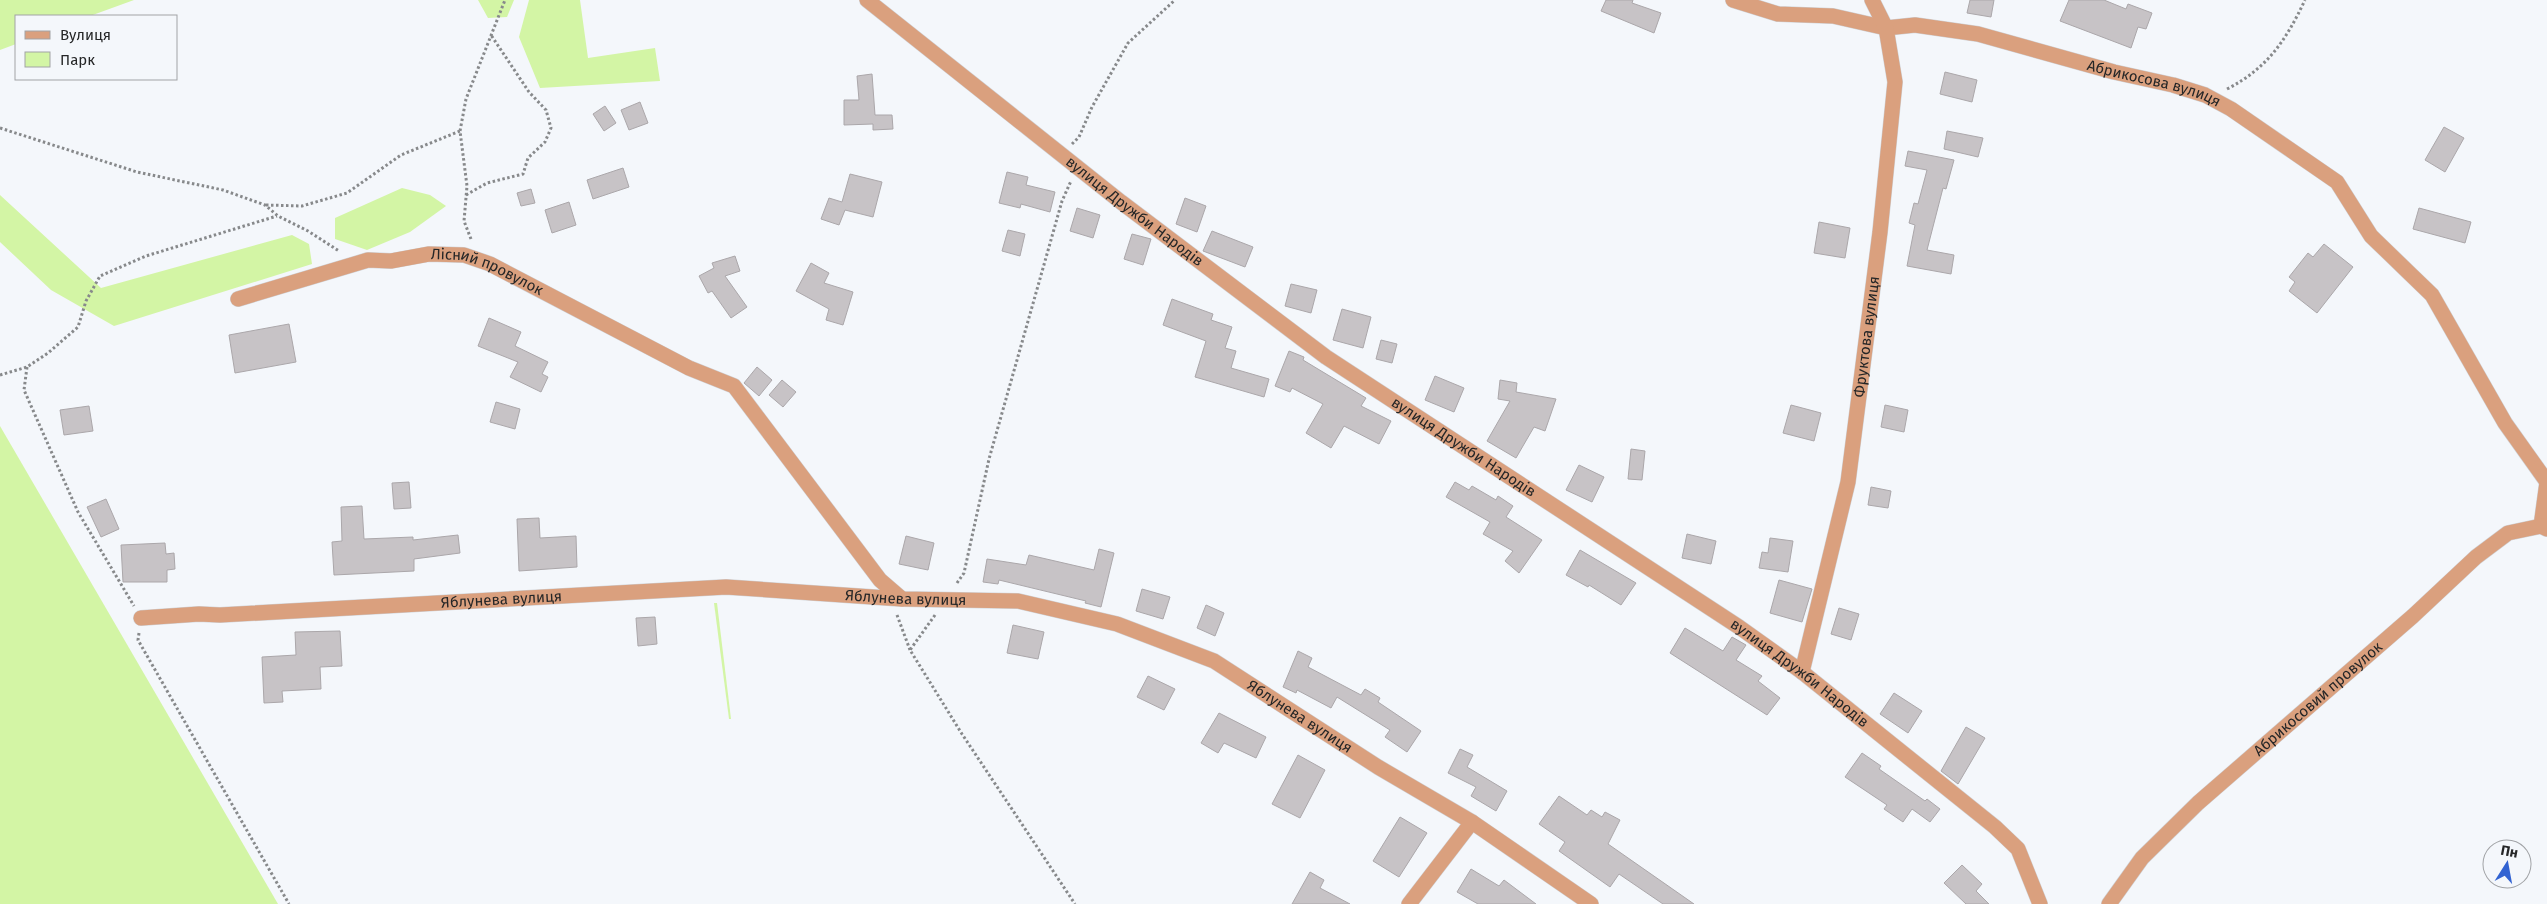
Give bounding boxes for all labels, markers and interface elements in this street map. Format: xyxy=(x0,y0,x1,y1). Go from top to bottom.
legend xyxy=(15,15,178,80)
text: Вулиця xyxy=(60,26,111,44)
text: Парк xyxy=(60,51,95,69)
street label: Абрикосова вулиця xyxy=(2085,56,2224,111)
street label: вулиця Дружби Народів xyxy=(1062,153,1207,270)
street label: Лісний провулок xyxy=(431,245,546,299)
street label: Фруктова вулиця xyxy=(1850,275,1883,398)
street label: вулиця Дружби Народів xyxy=(1388,393,1539,501)
street label: Яблунева вулиця xyxy=(844,586,967,609)
street label: Яблунева вулиця xyxy=(440,587,563,612)
street label: вулиця Дружби Народів xyxy=(1727,615,1872,731)
street label: Абрикосовий провулок xyxy=(2250,638,2386,760)
street label: Яблунева вулиця xyxy=(1244,676,1356,757)
north arrow xyxy=(2482,839,2532,889)
text: Пн xyxy=(2499,842,2520,862)

